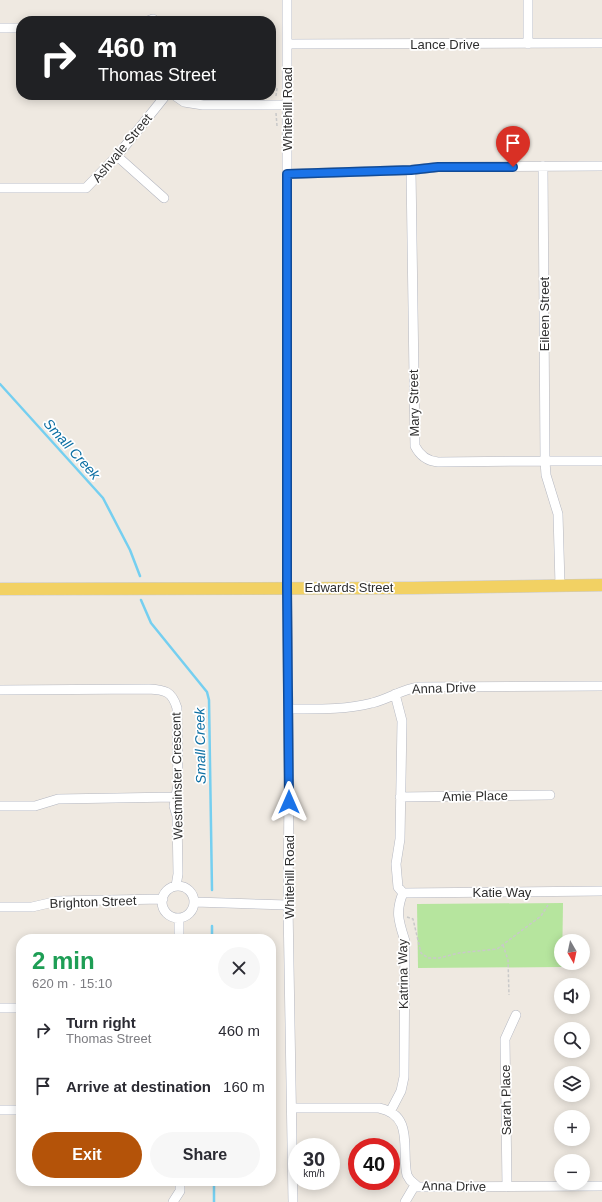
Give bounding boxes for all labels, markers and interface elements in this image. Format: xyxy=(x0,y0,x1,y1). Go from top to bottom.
icon: right xyxy=(32,32,84,84)
text: 460 m xyxy=(98,32,177,63)
street label: Lance Drive xyxy=(410,37,480,52)
text: Thomas Street xyxy=(98,65,216,85)
street label: Whitehill Road xyxy=(280,67,295,151)
street label: Ashvale Street xyxy=(89,111,155,185)
pin xyxy=(496,126,530,167)
icon: arrive xyxy=(502,132,524,154)
street label: Eileen Street xyxy=(537,276,552,351)
street label: Mary Street xyxy=(406,369,422,437)
water label: Small Creek xyxy=(41,415,104,483)
street label: Edwards Street xyxy=(305,580,394,595)
street label: Anna Drive xyxy=(412,679,476,697)
water label: Small Creek xyxy=(191,707,209,784)
street label: Westminster Crescent xyxy=(168,712,186,840)
position arrow xyxy=(268,781,310,823)
street label: Amie Place xyxy=(442,788,508,804)
street label: Whitehill Road xyxy=(282,835,297,919)
street label: Katie Way xyxy=(473,885,532,900)
street label: Brighton Street xyxy=(49,893,137,911)
north arrow xyxy=(554,934,590,970)
map controls xyxy=(554,934,590,1190)
street label: Katrina Way xyxy=(395,938,411,1009)
text: 2 min xyxy=(32,947,95,974)
button: close xyxy=(218,947,260,989)
text: 620 m · 15:10 xyxy=(32,976,112,991)
button: sound xyxy=(554,978,590,1014)
text: Turn right xyxy=(66,1014,136,1031)
icon: right xyxy=(32,1019,54,1041)
text: 460 m xyxy=(218,1022,260,1039)
button: search xyxy=(554,1022,590,1058)
text: Thomas Street xyxy=(66,1031,151,1046)
street label: Sarah Place xyxy=(498,1064,514,1136)
button: layers xyxy=(554,1066,590,1102)
icon: arrive xyxy=(32,1075,54,1097)
text: Arrive at destination xyxy=(66,1078,211,1095)
text: 160 m xyxy=(223,1078,265,1095)
button: + xyxy=(554,1110,590,1146)
button: Exit xyxy=(32,1132,142,1178)
button: Share xyxy=(150,1132,260,1178)
speed limit sign: 40 xyxy=(348,1138,400,1190)
text: 30 xyxy=(303,1148,325,1170)
button: − xyxy=(554,1154,590,1190)
text: km/h xyxy=(303,1168,325,1179)
street label: Anna Drive xyxy=(422,1178,486,1194)

